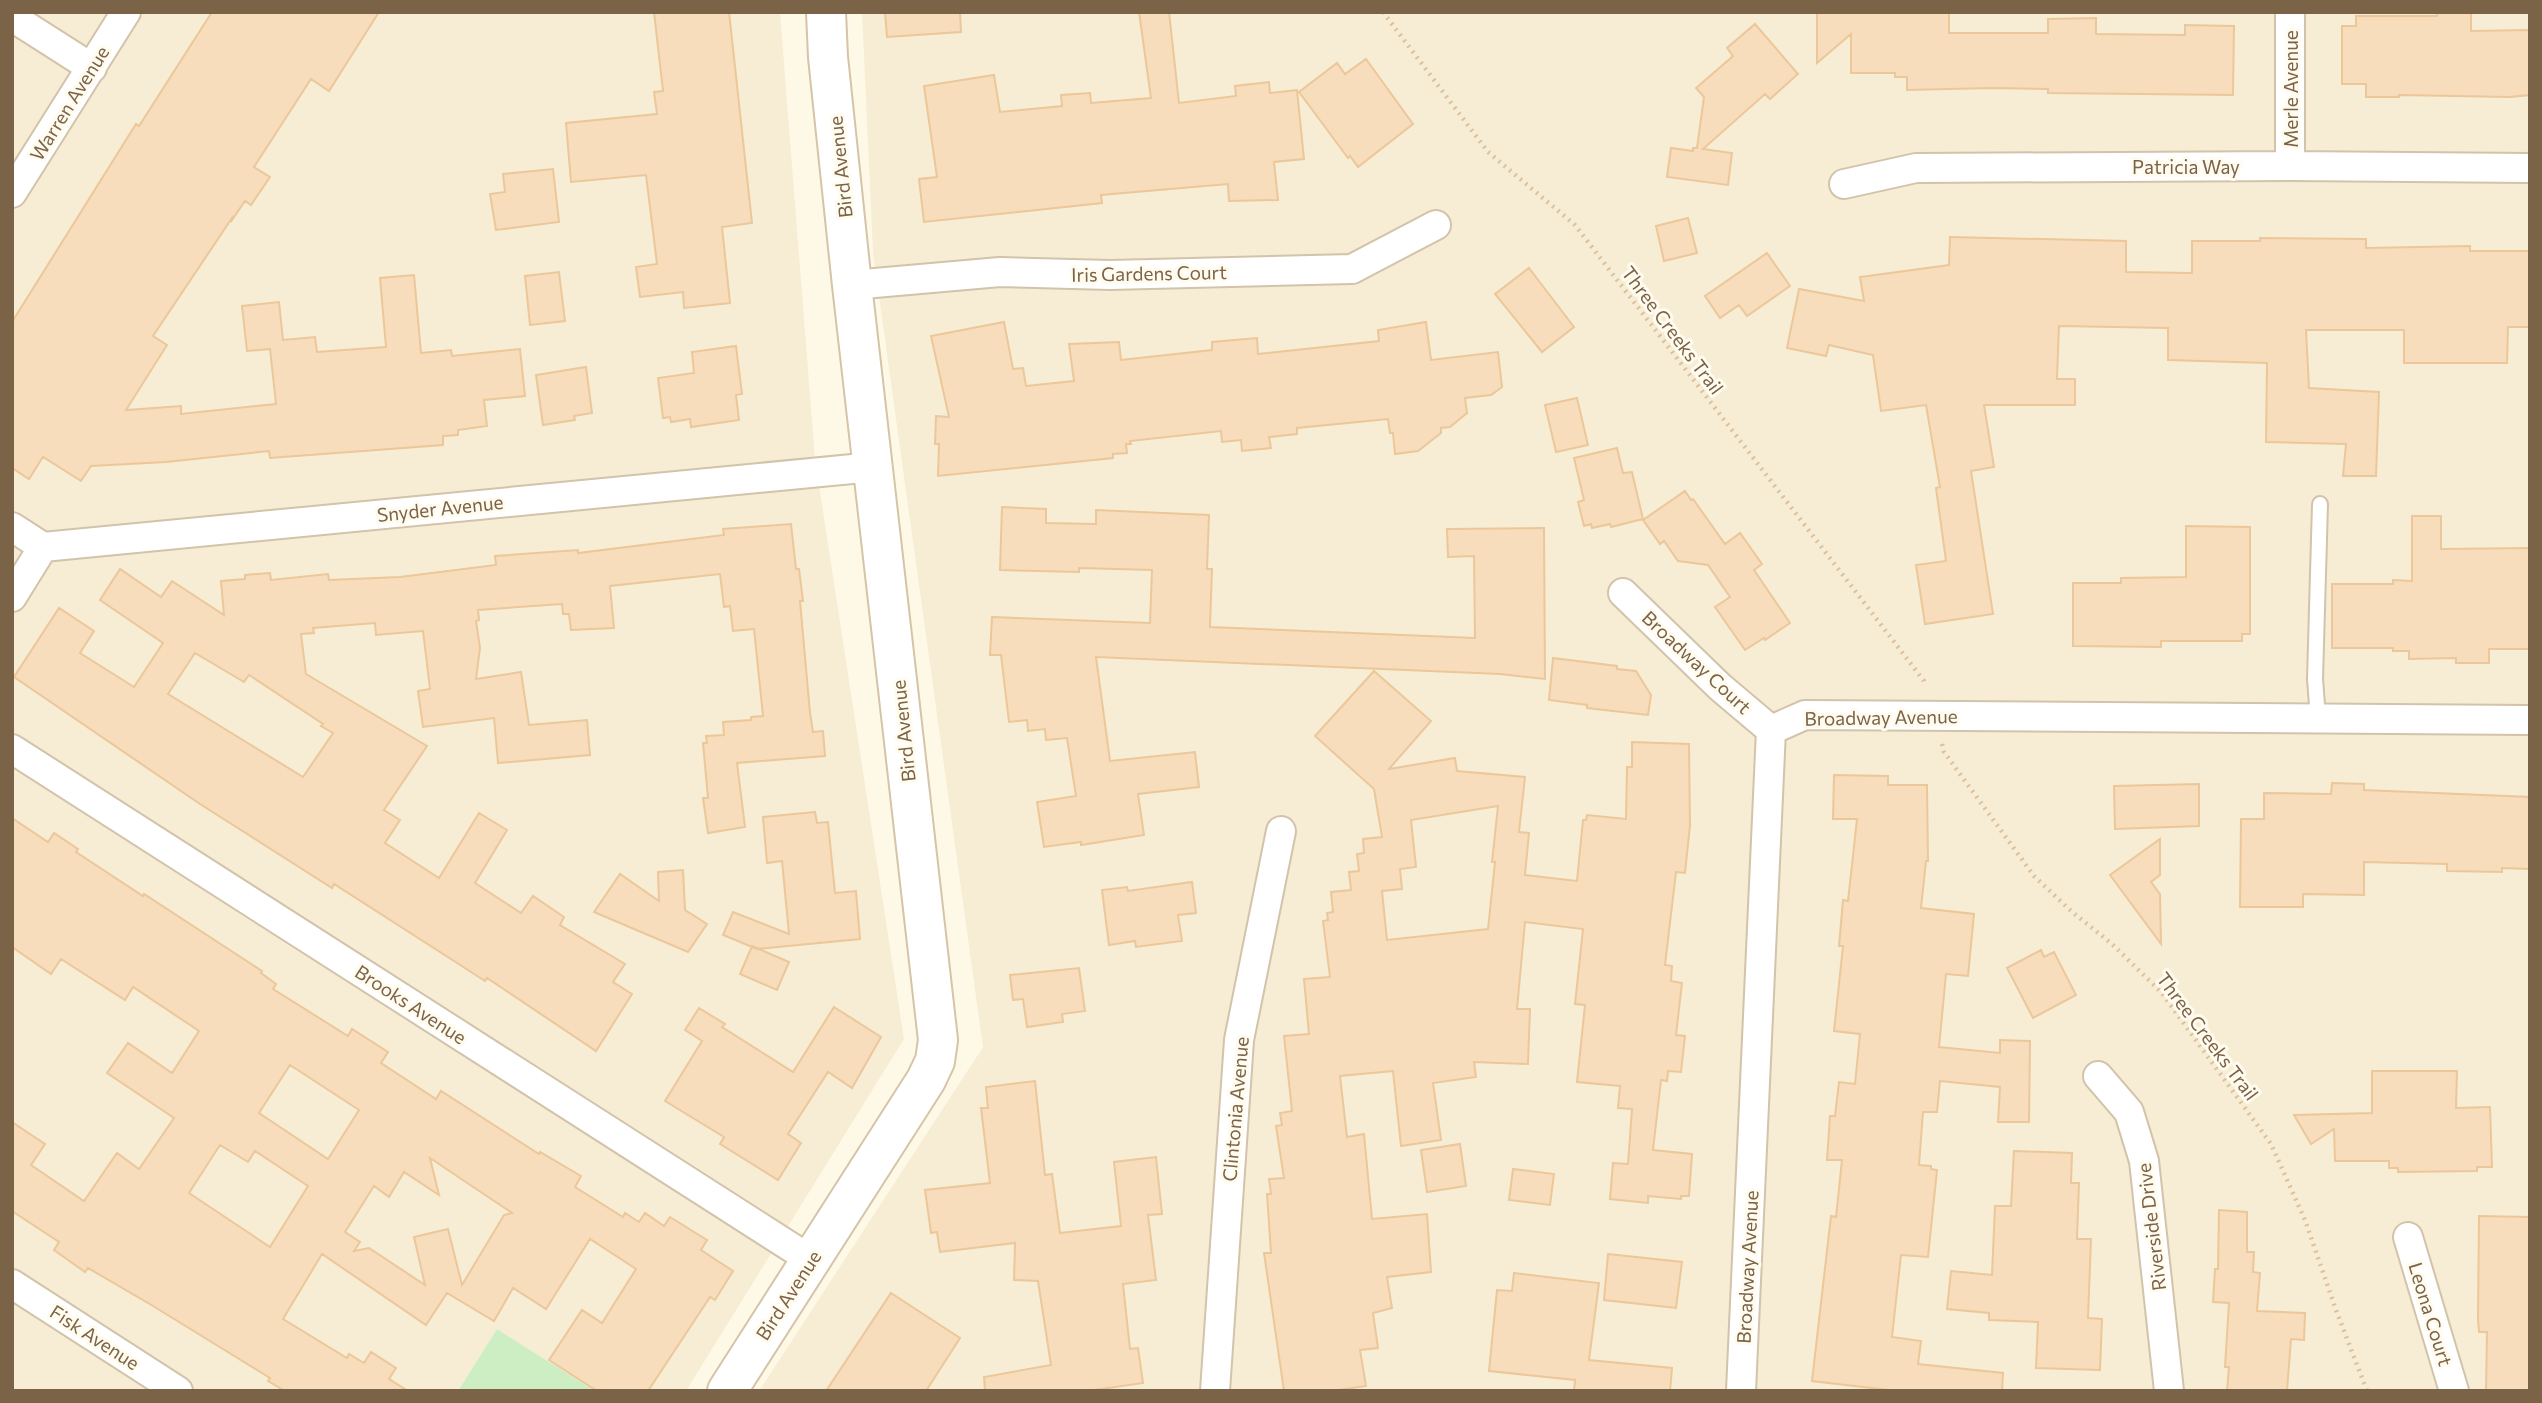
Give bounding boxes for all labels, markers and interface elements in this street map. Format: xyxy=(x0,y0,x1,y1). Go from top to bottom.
street label: Merle Avenue xyxy=(2279,30,2302,148)
street label: Warren Avenue xyxy=(25,41,113,165)
street label: Bird Avenue xyxy=(823,115,857,219)
street label: Patricia Way xyxy=(2132,155,2240,178)
street label: Iris Gardens Court xyxy=(1071,260,1227,286)
street label: Three Creeks Trail xyxy=(1617,261,1729,399)
street label: Snyder Avenue xyxy=(376,490,504,526)
street label: Broadway Court xyxy=(1638,606,1756,718)
street label: Bird Avenue xyxy=(886,679,920,783)
street label: Broadway Avenue xyxy=(1804,704,1958,730)
street label: Brooks Avenue xyxy=(351,959,471,1049)
street label: Three Creeks Trail xyxy=(2152,967,2264,1105)
street label: Clintonia Avenue xyxy=(1217,1036,1253,1182)
street label: Riverside Drive xyxy=(2132,1162,2170,1292)
street label: Broadway Avenue xyxy=(1732,1190,1762,1344)
street label: Bird Avenue xyxy=(750,1246,826,1344)
street label: Leona Court xyxy=(2404,1259,2458,1369)
street label: Fisk Avenue xyxy=(46,1300,144,1374)

